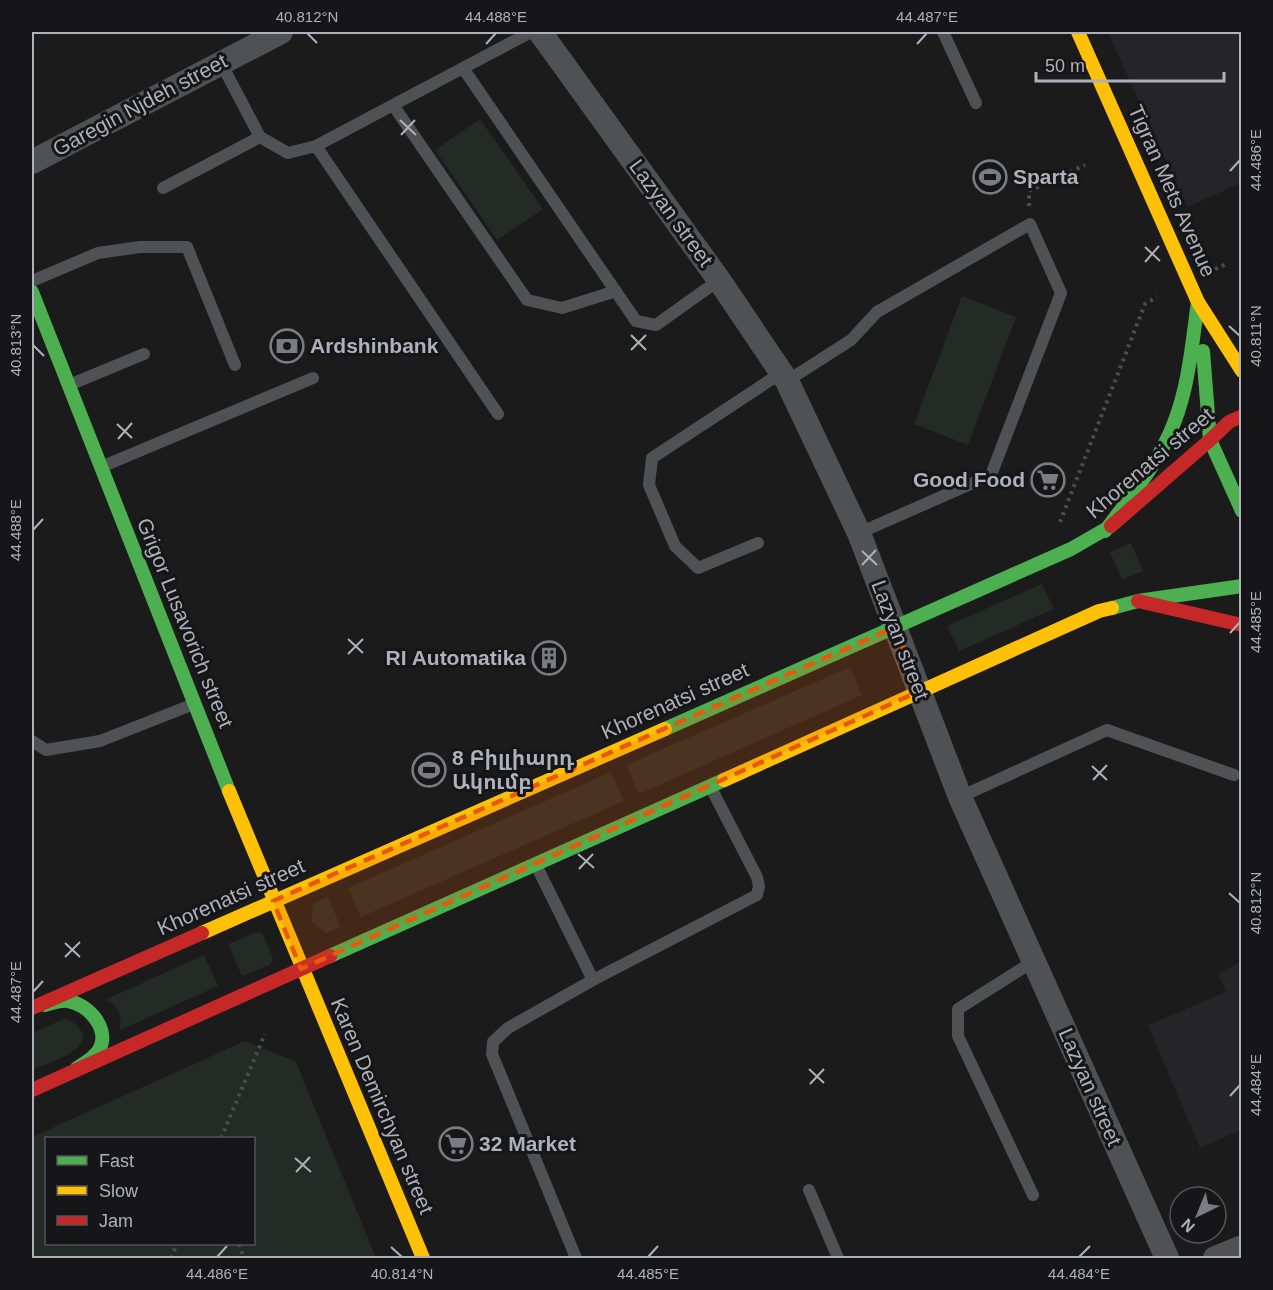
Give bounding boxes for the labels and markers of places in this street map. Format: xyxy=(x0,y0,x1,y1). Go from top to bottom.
sports icon: Sparta xyxy=(972,159,1008,195)
place label: Sparta xyxy=(1013,165,1079,188)
bank icon: Ardshinbank xyxy=(269,328,305,364)
place label: Ardshinbank xyxy=(310,334,439,357)
supermarket icon: Good Food xyxy=(1030,462,1066,498)
place label: Good Food xyxy=(913,468,1025,491)
building icon: RI Automatika xyxy=(531,640,567,676)
place label: RI Automatika xyxy=(386,646,526,669)
place label: 8 Բիլլիարդ Ակումբ xyxy=(452,746,574,794)
sports icon: 8 Բիլլիարդ Ակումբ xyxy=(411,752,447,788)
supermarket icon: 32 Market xyxy=(438,1126,474,1162)
place label: 32 Market xyxy=(479,1132,576,1155)

